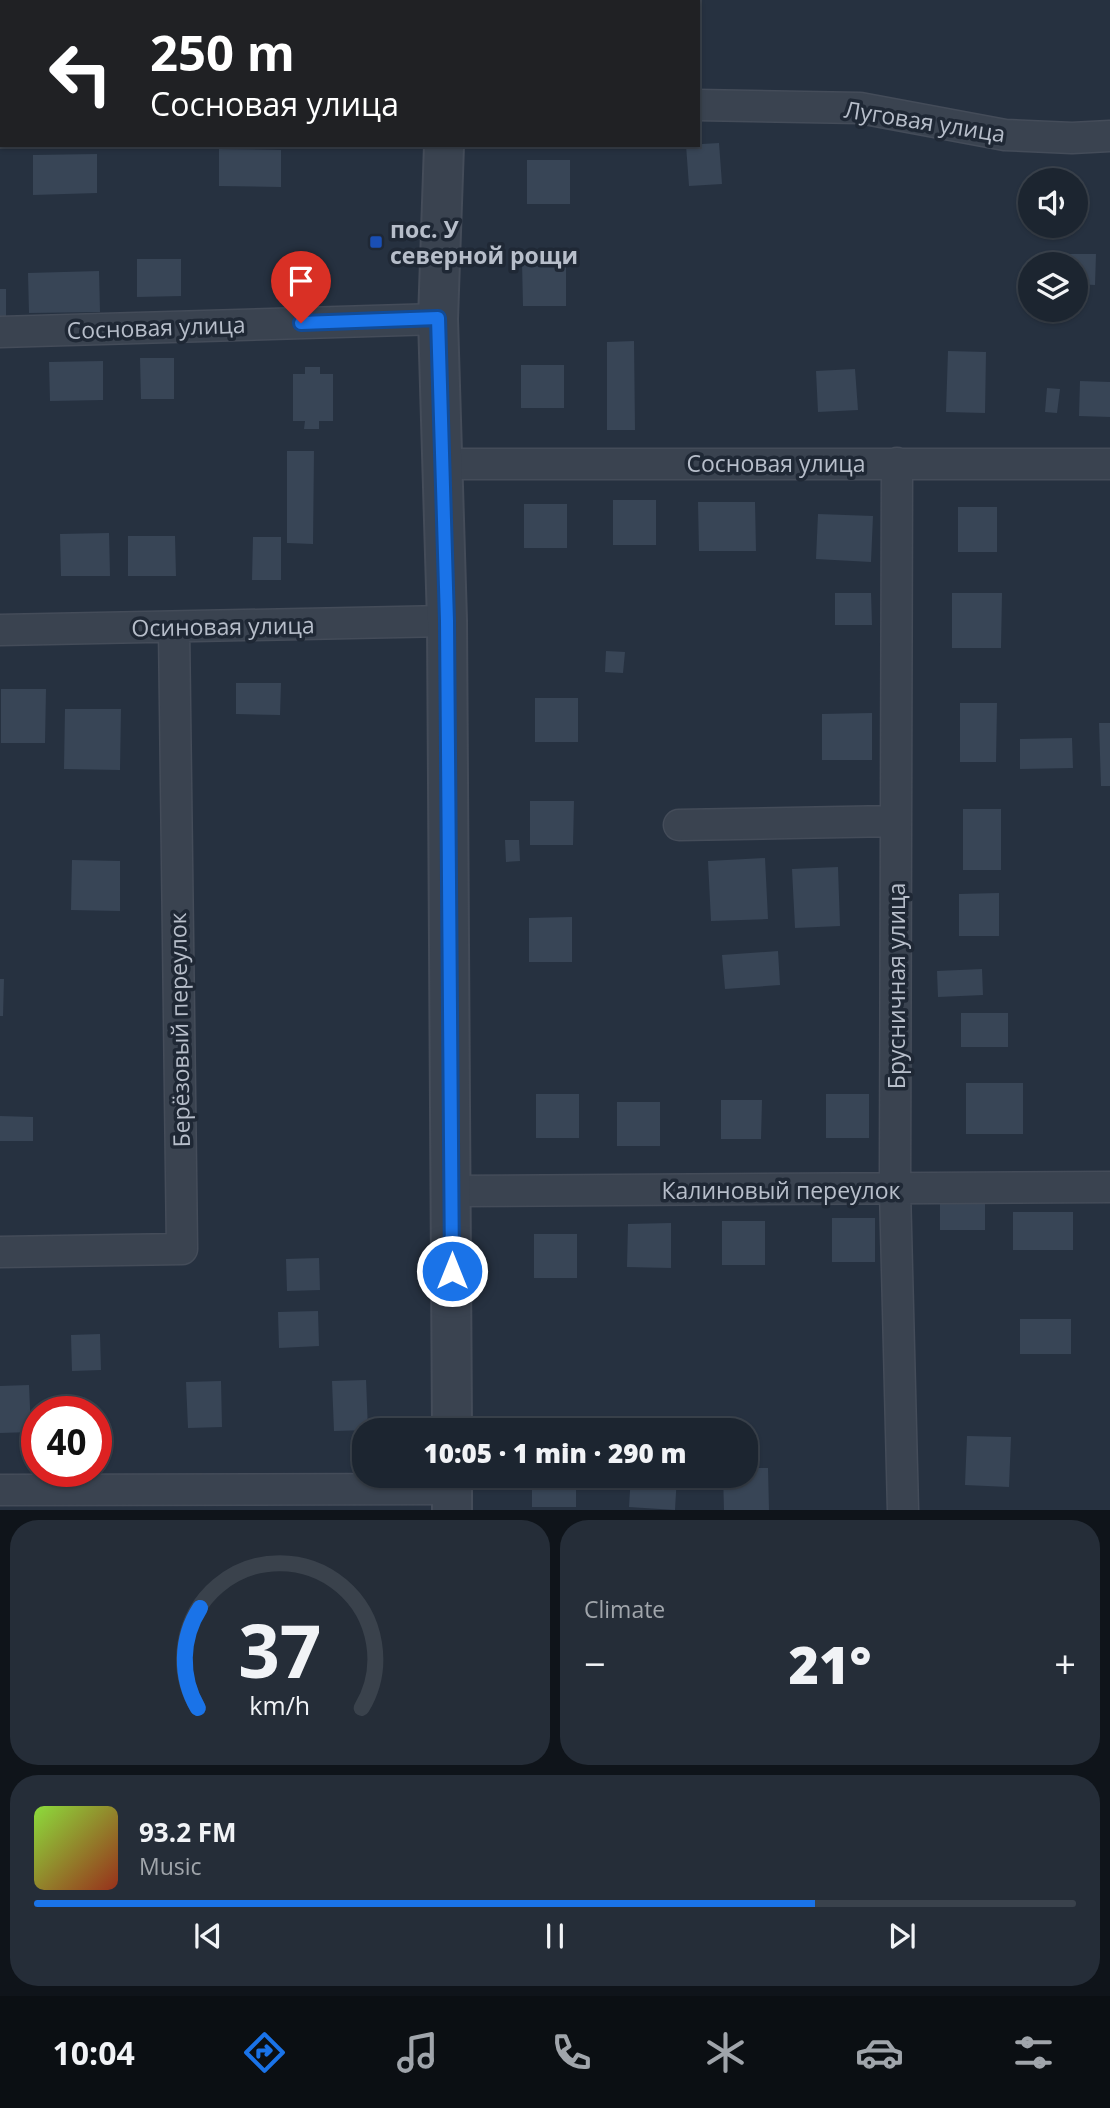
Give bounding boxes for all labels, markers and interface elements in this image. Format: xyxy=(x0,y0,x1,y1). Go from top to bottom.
text: 250 m xyxy=(150,19,295,85)
icon: left xyxy=(35,28,126,119)
text: Сосновая улица xyxy=(150,82,399,125)
street label: Луговая улица xyxy=(842,92,1008,150)
map controls xyxy=(1018,168,1088,322)
button: sound xyxy=(1018,168,1088,238)
place label: пос. У северной рощи xyxy=(390,213,578,271)
marker: пос. У северной рощи xyxy=(368,234,384,250)
pin xyxy=(271,251,331,323)
button: layers xyxy=(1018,252,1088,322)
icon: arrive xyxy=(282,262,320,300)
street label: Сосновая улица xyxy=(66,308,246,346)
street label: Сосновая улица xyxy=(687,447,865,479)
street label: Осиновая улица xyxy=(131,608,315,644)
street label: Брусничная улица xyxy=(880,883,912,1089)
street label: Берёзовый переулок xyxy=(161,912,197,1148)
street label: Калиновый переулок xyxy=(661,1174,901,1206)
position arrow xyxy=(415,1234,489,1308)
speed limit sign: 40 xyxy=(21,1396,112,1487)
text: 10:05 · 1 min · 290 m xyxy=(424,1435,686,1471)
text: Climate xyxy=(584,1593,665,1625)
text: 37 xyxy=(238,1601,322,1700)
text: 21° xyxy=(789,1628,871,1699)
text: − xyxy=(584,1637,606,1689)
text: + xyxy=(1054,1637,1076,1689)
text: km/h xyxy=(250,1688,310,1722)
text: 93.2 FM xyxy=(139,1814,237,1850)
text: Music xyxy=(139,1850,202,1882)
icon: previous xyxy=(189,1917,227,1955)
icon: pause xyxy=(536,1917,574,1955)
icon: next xyxy=(883,1917,921,1955)
icon: directions xyxy=(240,2028,289,2077)
icon: music xyxy=(393,2028,442,2077)
icon: phone xyxy=(547,2028,596,2077)
icon: climate xyxy=(701,2028,750,2077)
icon: car xyxy=(855,2028,904,2077)
icon: filters xyxy=(1009,2028,1058,2077)
text: 10:04 xyxy=(52,2031,135,2074)

